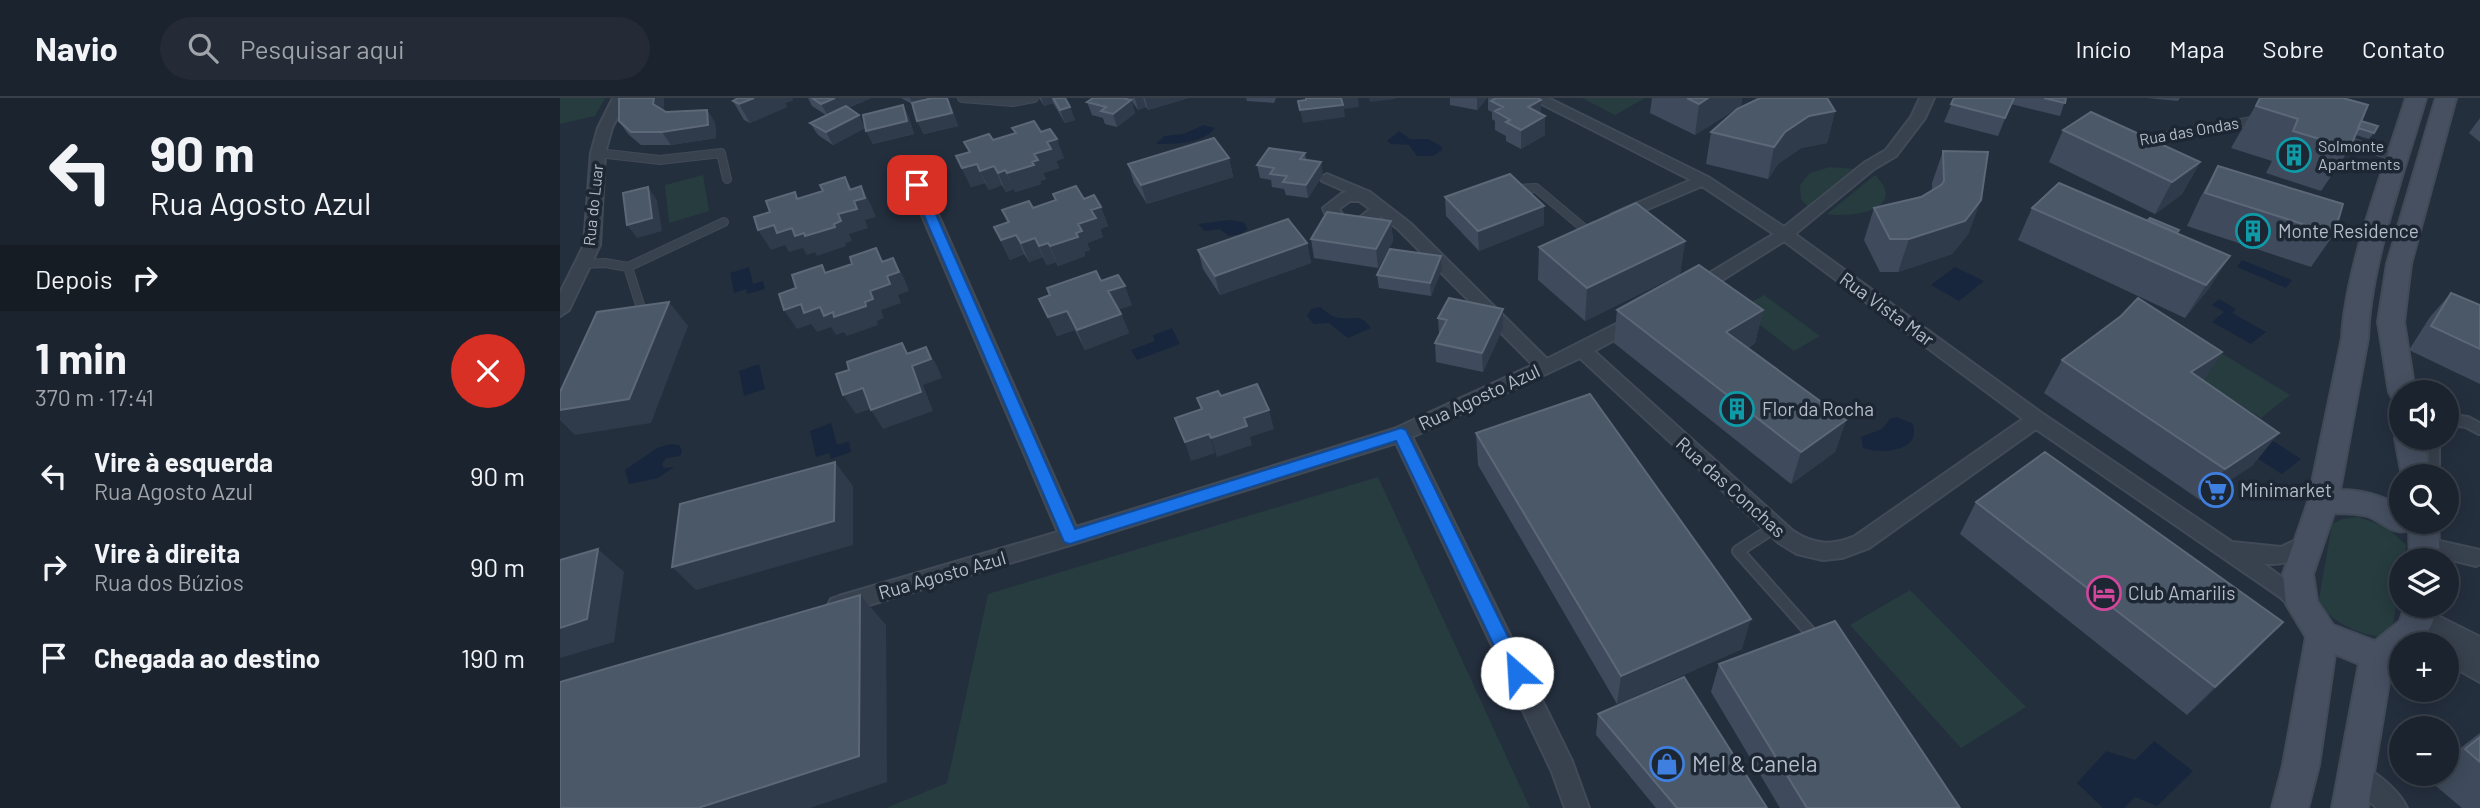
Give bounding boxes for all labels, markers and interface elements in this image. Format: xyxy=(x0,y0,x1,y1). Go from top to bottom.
search box xyxy=(160,17,650,80)
text: Navio xyxy=(35,28,118,68)
icon: search xyxy=(184,29,222,67)
text: Pesquisar aqui xyxy=(240,33,405,64)
text: Início xyxy=(2076,34,2132,63)
text: Mapa xyxy=(2170,34,2224,63)
text: Sobre xyxy=(2262,34,2324,63)
text: Contato xyxy=(2362,34,2445,63)
street label: Rua das Ondas xyxy=(2138,112,2240,149)
text: 90 m xyxy=(150,123,255,182)
icon: left xyxy=(35,126,126,217)
building icon: Solmonte Apartments xyxy=(2275,136,2313,174)
place label: Solmonte Apartments xyxy=(2318,136,2400,173)
pin xyxy=(887,155,947,215)
street label: Rua do Luar xyxy=(579,163,606,247)
icon: arrive xyxy=(898,166,936,204)
text: Rua Agosto Azul xyxy=(150,183,371,221)
building icon: Monte Residence xyxy=(2234,212,2272,250)
place label: Monte Residence xyxy=(2278,219,2419,242)
icon: right xyxy=(126,259,164,297)
text: Depois xyxy=(35,263,112,294)
street label: Rua Vista Mar xyxy=(1836,267,1939,351)
text: 1 min xyxy=(35,332,127,382)
button: close xyxy=(451,334,525,408)
street label: Rua Agosto Azul xyxy=(1414,358,1543,435)
map controls xyxy=(2389,380,2459,786)
button: sound xyxy=(2389,380,2459,450)
text: 370 m · 17:41 xyxy=(35,383,154,411)
building icon: Flor da Rocha xyxy=(1718,390,1756,428)
place label: Flor da Rocha xyxy=(1762,397,1874,420)
street label: Rua das Conchas xyxy=(1672,431,1791,542)
text: Vire à esquerda xyxy=(94,446,273,477)
icon: left xyxy=(35,457,73,495)
text: 90 m xyxy=(470,460,525,491)
button: search xyxy=(2389,464,2459,534)
supermarket icon: Minimarket xyxy=(2197,471,2235,509)
text: Rua Agosto Azul xyxy=(94,477,253,505)
place label: Minimarket xyxy=(2240,478,2332,501)
text: Vire à direita xyxy=(94,537,240,568)
street label: Rua Agosto Azul xyxy=(876,545,1008,604)
icon: right xyxy=(35,548,73,586)
button: layers xyxy=(2389,548,2459,618)
text: 90 m xyxy=(470,551,525,582)
text: Rua dos Búzios xyxy=(94,568,244,596)
hotel icon: Club Amarilis xyxy=(2085,574,2123,612)
place label: Club Amarilis xyxy=(2128,581,2235,604)
button: + xyxy=(2389,632,2459,702)
position arrow xyxy=(1480,636,1554,710)
icon: arrive xyxy=(35,639,73,677)
text: Chegada ao destino xyxy=(94,642,320,673)
text: 190 m xyxy=(461,642,525,673)
button: − xyxy=(2389,716,2459,786)
shop icon: Mel & Canela xyxy=(1648,745,1686,783)
place label: Mel & Canela xyxy=(1692,749,1817,777)

